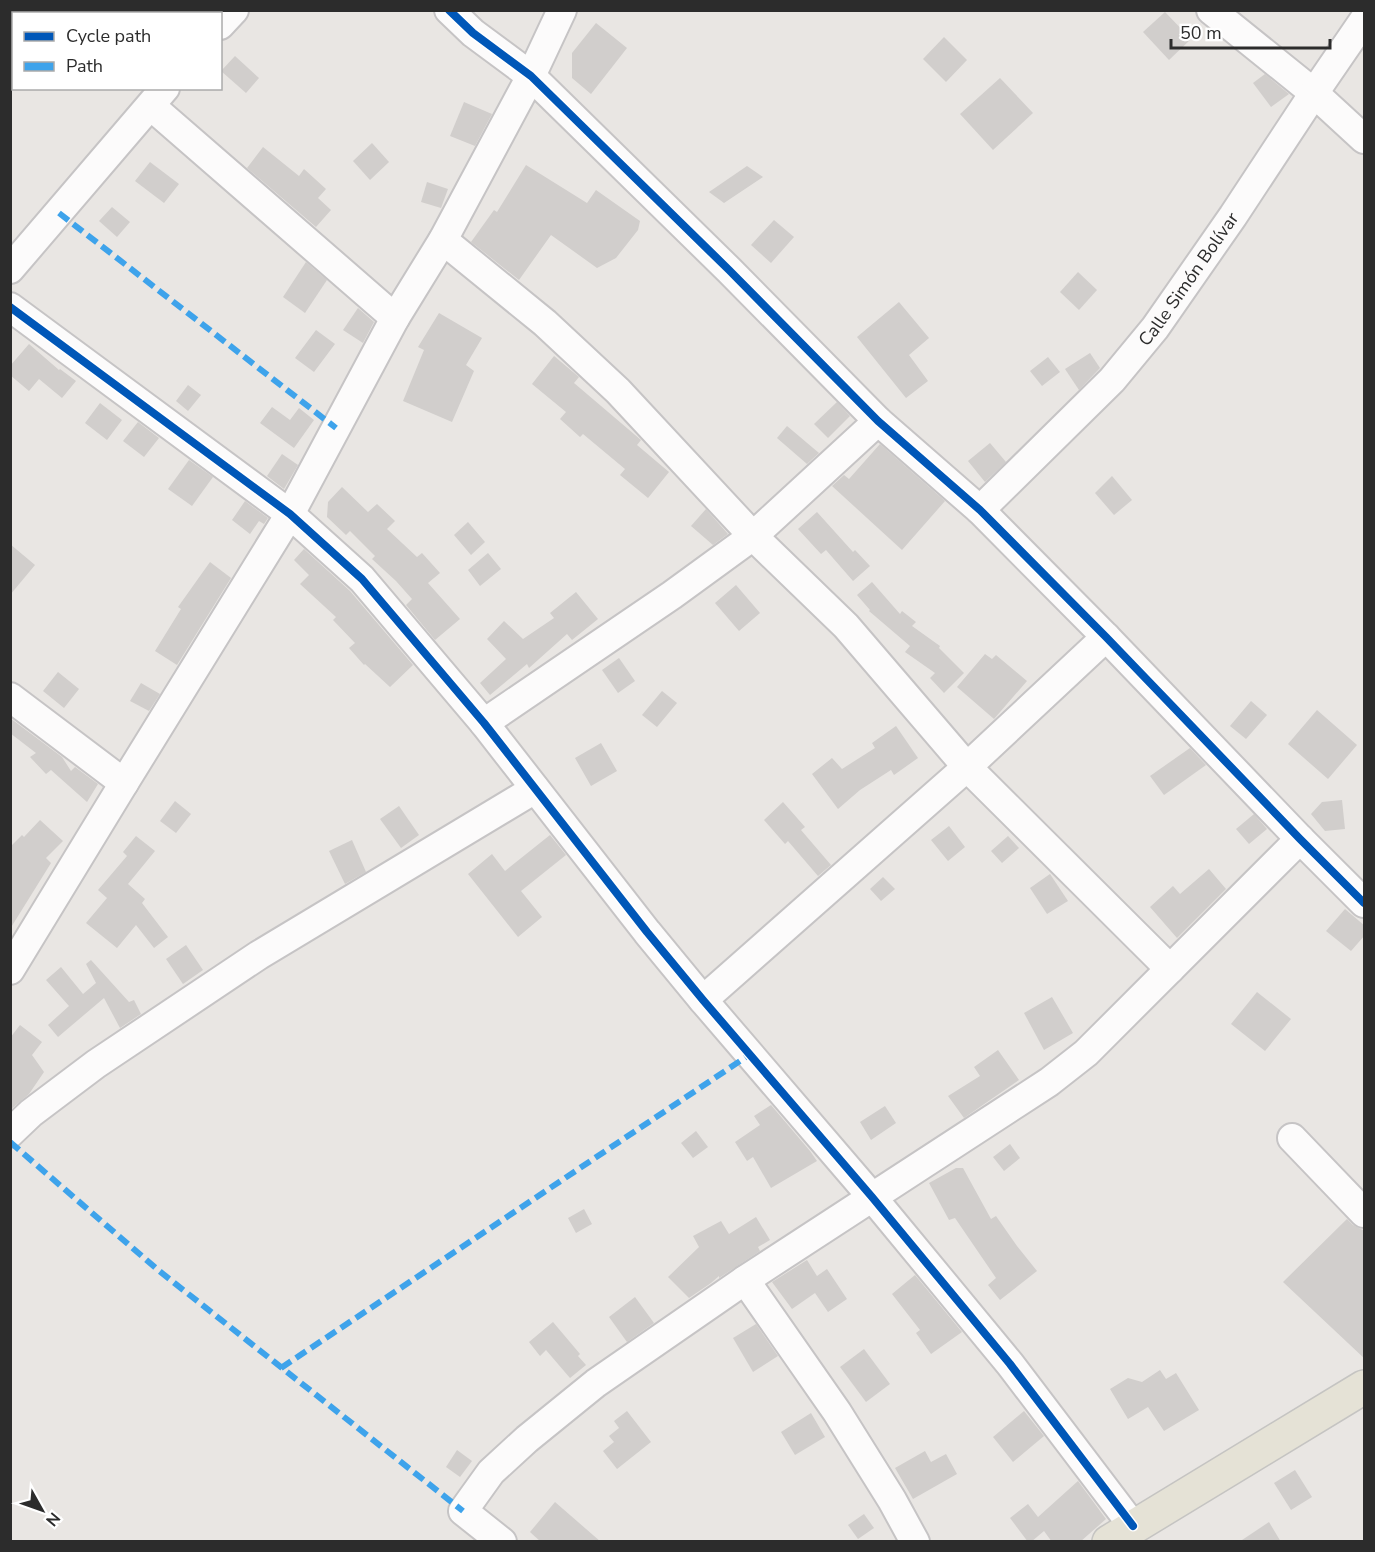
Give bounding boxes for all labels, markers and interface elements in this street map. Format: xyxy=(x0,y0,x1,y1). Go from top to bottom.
legend xyxy=(12,12,222,90)
scale bar xyxy=(1171,12,1330,50)
text: 50 m xyxy=(1180,21,1222,45)
text: Cycle path xyxy=(66,24,151,48)
text: Path xyxy=(66,54,103,78)
street label: Calle Simón Bolívar xyxy=(1133,207,1244,351)
north arrow xyxy=(12,1480,72,1540)
text: N xyxy=(40,1507,65,1531)

